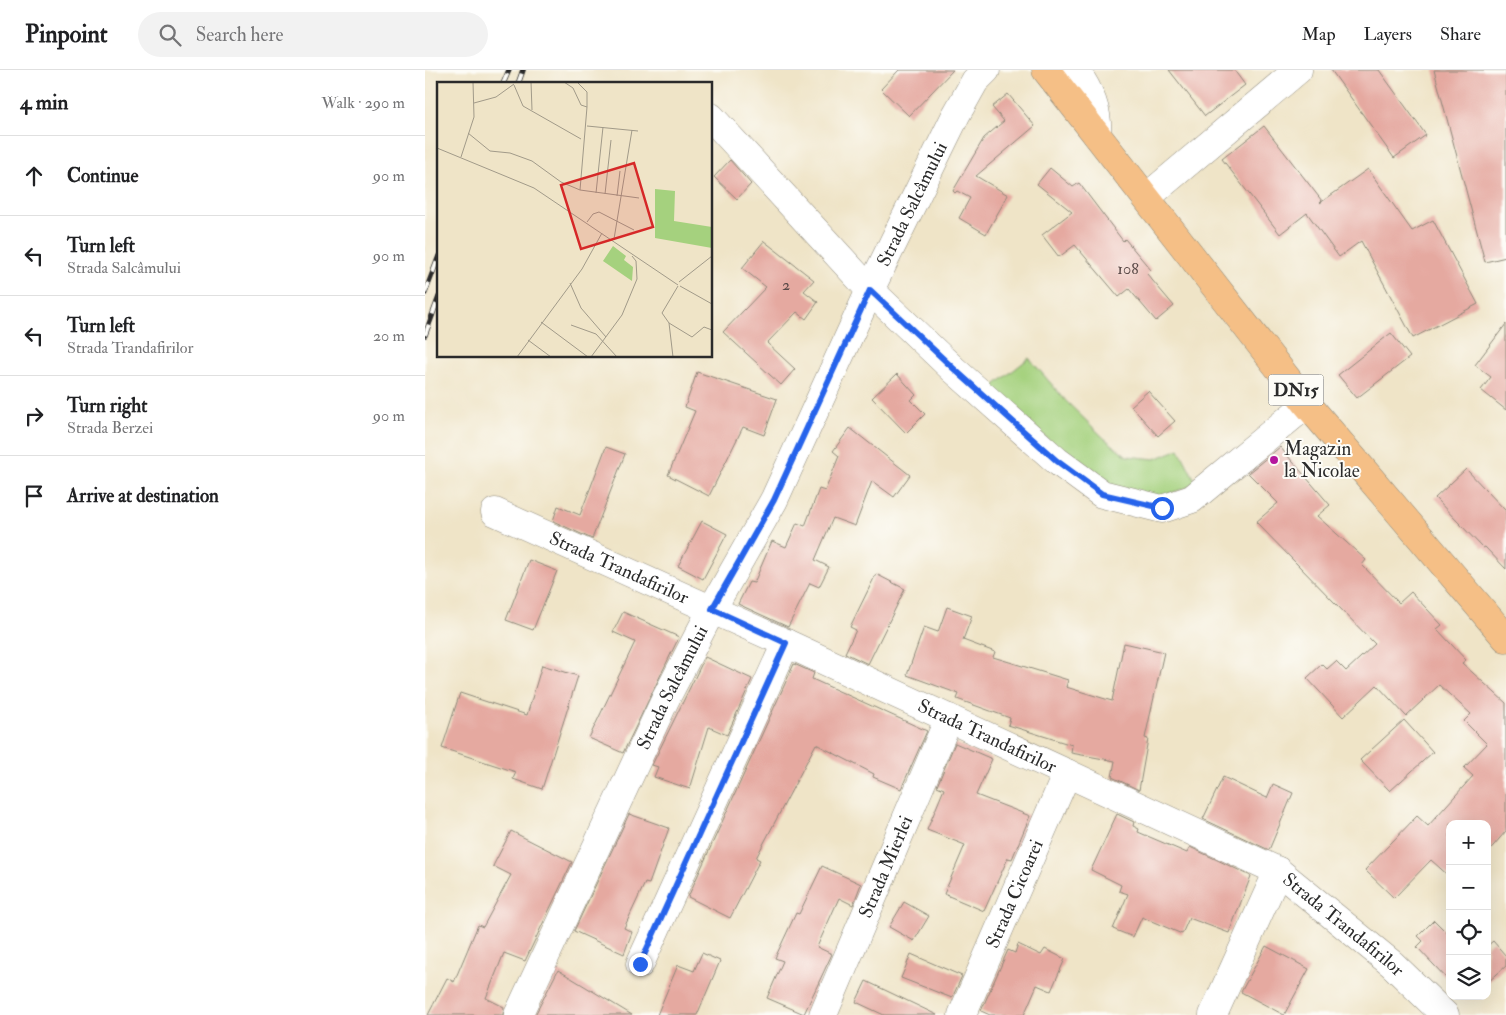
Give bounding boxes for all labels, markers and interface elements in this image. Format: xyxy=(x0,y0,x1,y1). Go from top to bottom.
search box xyxy=(138,12,488,57)
text: Pinpoint xyxy=(25,19,108,50)
icon: search xyxy=(156,21,184,49)
text: Search here xyxy=(196,23,283,47)
text: Map xyxy=(1302,23,1336,46)
text: Layers xyxy=(1364,23,1412,46)
text: Share xyxy=(1440,23,1481,46)
inset map xyxy=(437,82,713,358)
text: 4 min xyxy=(20,89,68,116)
text: Walk · 290 m xyxy=(322,93,405,113)
street label: Strada Salcâmului xyxy=(872,138,953,270)
icon: ahead xyxy=(20,162,48,190)
text: Continue xyxy=(67,164,138,188)
text: 90 m xyxy=(373,166,405,186)
text: Turn left xyxy=(67,234,135,258)
icon: left xyxy=(20,242,48,270)
text: 90 m xyxy=(373,246,405,266)
text: Strada Salcâmului xyxy=(67,258,181,278)
house number: 108 xyxy=(1117,259,1139,279)
house number: 2 xyxy=(782,275,790,295)
text: Turn left xyxy=(67,314,135,338)
icon: left xyxy=(20,322,48,350)
text: 20 m xyxy=(373,326,405,346)
text: Strada Trandafirilor xyxy=(67,338,194,358)
road number: DN15 xyxy=(1269,374,1323,406)
text: Turn right xyxy=(67,394,147,418)
icon: right xyxy=(20,402,48,430)
text: 90 m xyxy=(373,406,405,426)
text: Strada Berzei xyxy=(67,418,153,438)
place label: Magazin la Nicolae xyxy=(1284,437,1360,483)
marker: Magazin la Nicolae xyxy=(1268,454,1280,466)
icon: arrive xyxy=(20,482,48,510)
text: Arrive at destination xyxy=(67,484,219,508)
route start xyxy=(1151,497,1174,520)
street label: Strada Trandafirilor xyxy=(546,526,693,610)
street label: Strada Salcâmului xyxy=(632,621,713,753)
street label: Strada Trandafirilor xyxy=(914,694,1061,779)
street label: Strada Mierlei xyxy=(854,812,918,922)
map controls xyxy=(1446,820,1491,1000)
button: + xyxy=(1446,820,1491,865)
street label: Strada Cicoarei xyxy=(980,836,1049,952)
button: − xyxy=(1446,865,1491,910)
street label: Strada Trandafirilor xyxy=(1278,868,1409,981)
button: locate xyxy=(1446,910,1491,955)
route end xyxy=(629,953,652,976)
button: layers xyxy=(1446,955,1491,1000)

